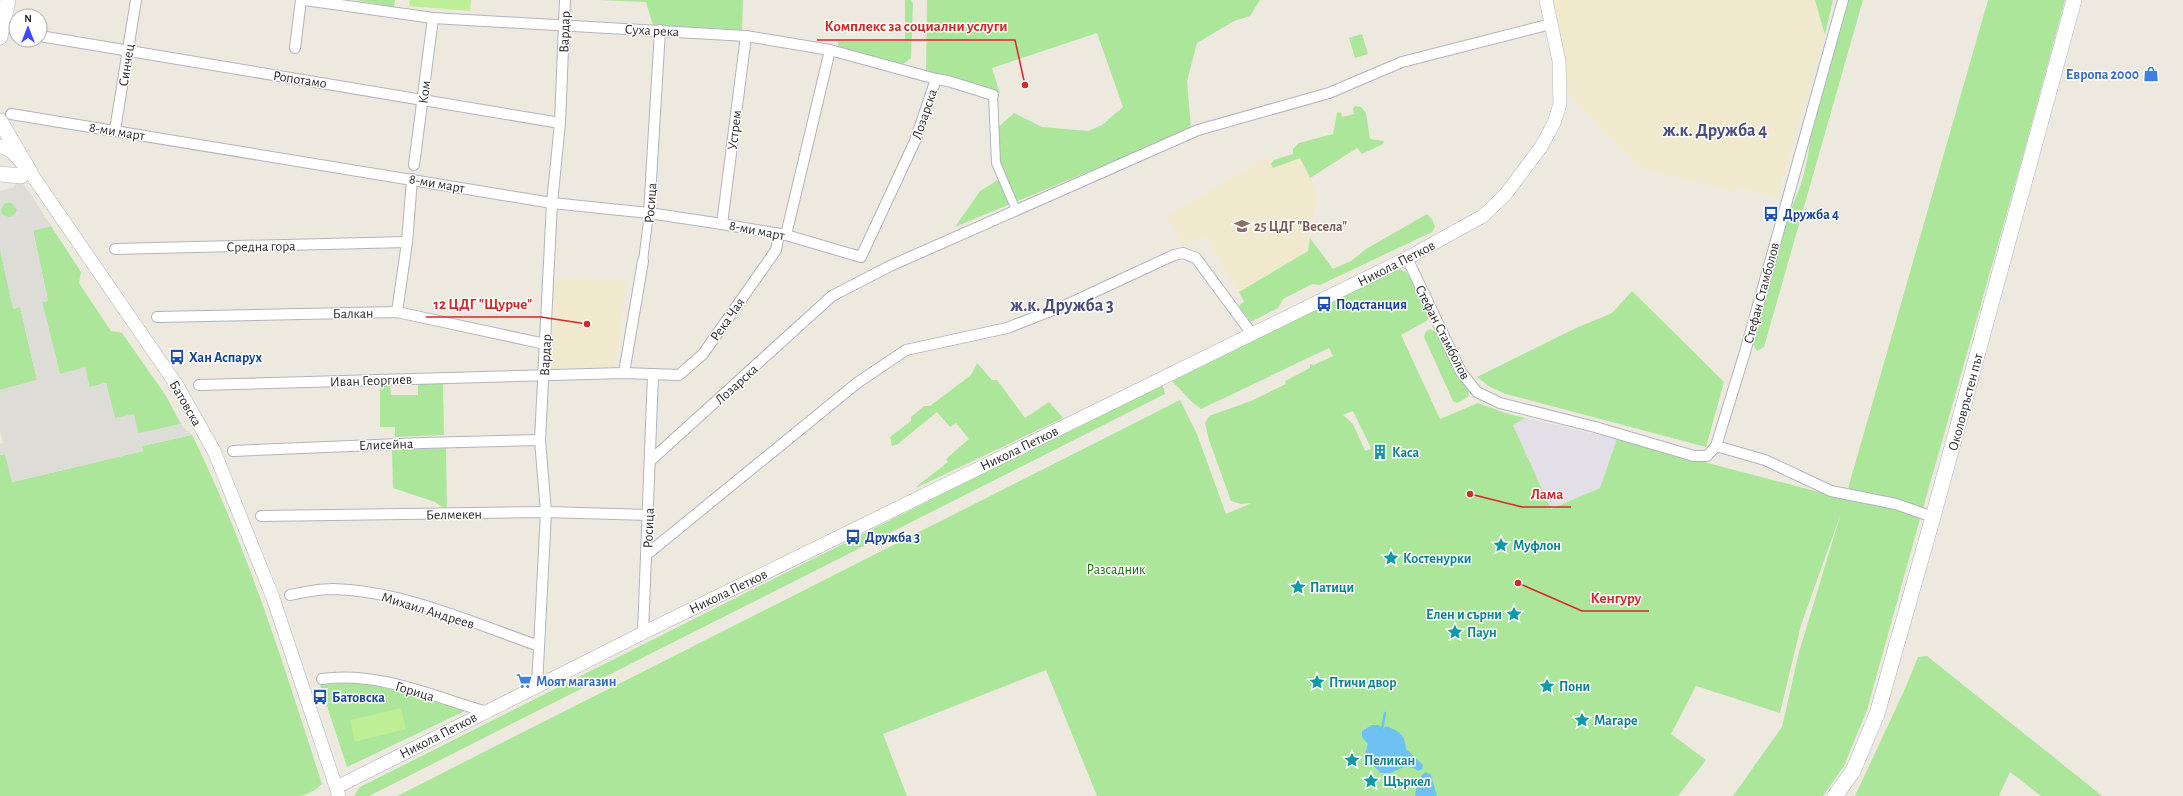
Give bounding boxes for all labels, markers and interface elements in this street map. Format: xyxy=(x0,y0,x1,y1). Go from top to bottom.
north arrow xyxy=(8,8,48,48)
street label: Вардар xyxy=(557,11,573,53)
text: N xyxy=(24,13,32,24)
callout: Комплекс за социални услуги xyxy=(817,13,1015,40)
text: Комплекс за социални услуги xyxy=(825,19,1007,34)
street label: Суха река xyxy=(624,23,680,39)
street label: Синчец xyxy=(117,42,137,87)
shop icon: Европа 2000 xyxy=(2142,65,2160,83)
place label: Европа 2000 xyxy=(2066,68,2139,82)
street label: Ропотамо xyxy=(272,69,328,91)
street label: Ком xyxy=(416,80,434,105)
street label: Лозарска xyxy=(910,87,940,141)
street label: Устрем xyxy=(726,109,744,151)
street label: 8-ми март xyxy=(88,121,147,143)
district label: ж.к. Дружба 4 xyxy=(1663,122,1767,140)
street label: 8-ми март xyxy=(408,172,467,196)
street label: Росица xyxy=(643,182,659,224)
bus stop icon: Дружба 4 xyxy=(1762,205,1780,223)
place label: Дружба 4 xyxy=(1783,208,1839,222)
school or university icon: 25 ЦДГ "Весела" xyxy=(1233,217,1251,235)
street label: 8-ми март xyxy=(728,219,787,243)
place label: 25 ЦДГ "Весела" xyxy=(1254,220,1347,234)
street label: Никола Петков xyxy=(1355,238,1437,289)
street label: Средна гора xyxy=(226,239,296,255)
street label: Стефан Стамболов xyxy=(1742,241,1782,345)
street label: Стефан Стамболов xyxy=(1412,283,1472,382)
callout: 12 ЦДГ "Щурче" xyxy=(426,290,541,317)
bus stop icon: Подстанция xyxy=(1315,295,1333,313)
street label: Река Чая xyxy=(708,296,748,344)
text: 12 ЦДГ "Щурче" xyxy=(434,297,532,312)
district label: ж.к. Дружба 3 xyxy=(1010,297,1114,315)
place label: Подстанция xyxy=(1336,298,1407,312)
street label: Балкан xyxy=(333,307,373,321)
street label: Вардар xyxy=(538,334,554,376)
bus stop icon: Хан Аспарух xyxy=(168,348,186,366)
place label: Хан Аспарух xyxy=(189,351,262,365)
street label: Околовръстен път xyxy=(1946,351,1986,453)
street label: Лозарска xyxy=(713,362,761,407)
street label: Иван Георгиев xyxy=(330,373,412,389)
street label: Батовска xyxy=(166,378,204,429)
street label: Никола Петков xyxy=(978,424,1061,474)
street label: Елисейна xyxy=(359,437,414,453)
building icon: Каса xyxy=(1371,443,1389,461)
place label: Каса xyxy=(1392,446,1420,460)
callout: Лама xyxy=(1522,480,1571,507)
text: Лама xyxy=(1531,487,1563,502)
street label: Росица xyxy=(641,507,657,549)
street label: Белмекен xyxy=(426,508,482,522)
bus stop icon: Дружба 3 xyxy=(844,528,862,546)
place label: Дружба 3 xyxy=(865,531,920,545)
place icon: Муфлон xyxy=(1492,536,1510,554)
place label: Муфлон xyxy=(1513,539,1561,553)
place icon: Костенурки xyxy=(1382,549,1400,567)
place label: Костенурки xyxy=(1403,552,1472,566)
park label: Разсадник xyxy=(1087,563,1146,577)
street label: Никола Петков xyxy=(687,567,770,617)
place icon: Патици xyxy=(1289,578,1307,596)
place label: Патици xyxy=(1310,581,1354,595)
callout: Кенгуру xyxy=(1582,584,1649,611)
street label: Михаил Андреев xyxy=(380,590,476,632)
text: Кенгуру xyxy=(1591,591,1642,606)
place icon: Елен и сърни xyxy=(1505,605,1523,623)
place label: Елен и сърни xyxy=(1426,608,1502,622)
place icon: Паун xyxy=(1446,623,1464,641)
place label: Паун xyxy=(1467,626,1497,640)
supermarket icon: Моят магазин xyxy=(515,672,533,690)
place icon: Птичи двор xyxy=(1308,673,1326,691)
place label: Моят магазин xyxy=(536,675,616,689)
place label: Птичи двор xyxy=(1329,676,1396,690)
place icon: Пони xyxy=(1538,677,1556,695)
street label: Горица xyxy=(394,679,436,705)
place label: Пони xyxy=(1559,680,1590,694)
bus stop icon: Батовска xyxy=(311,688,329,706)
place label: Батовска xyxy=(332,691,385,705)
street label: Никола Петков xyxy=(397,710,479,761)
place icon: Магаре xyxy=(1573,711,1591,729)
place label: Магаре xyxy=(1594,714,1638,728)
place icon: Пеликан xyxy=(1343,751,1361,769)
place label: Пеликан xyxy=(1364,754,1415,768)
place icon: Щъркел xyxy=(1362,772,1380,790)
place label: Щъркел xyxy=(1383,775,1431,789)

